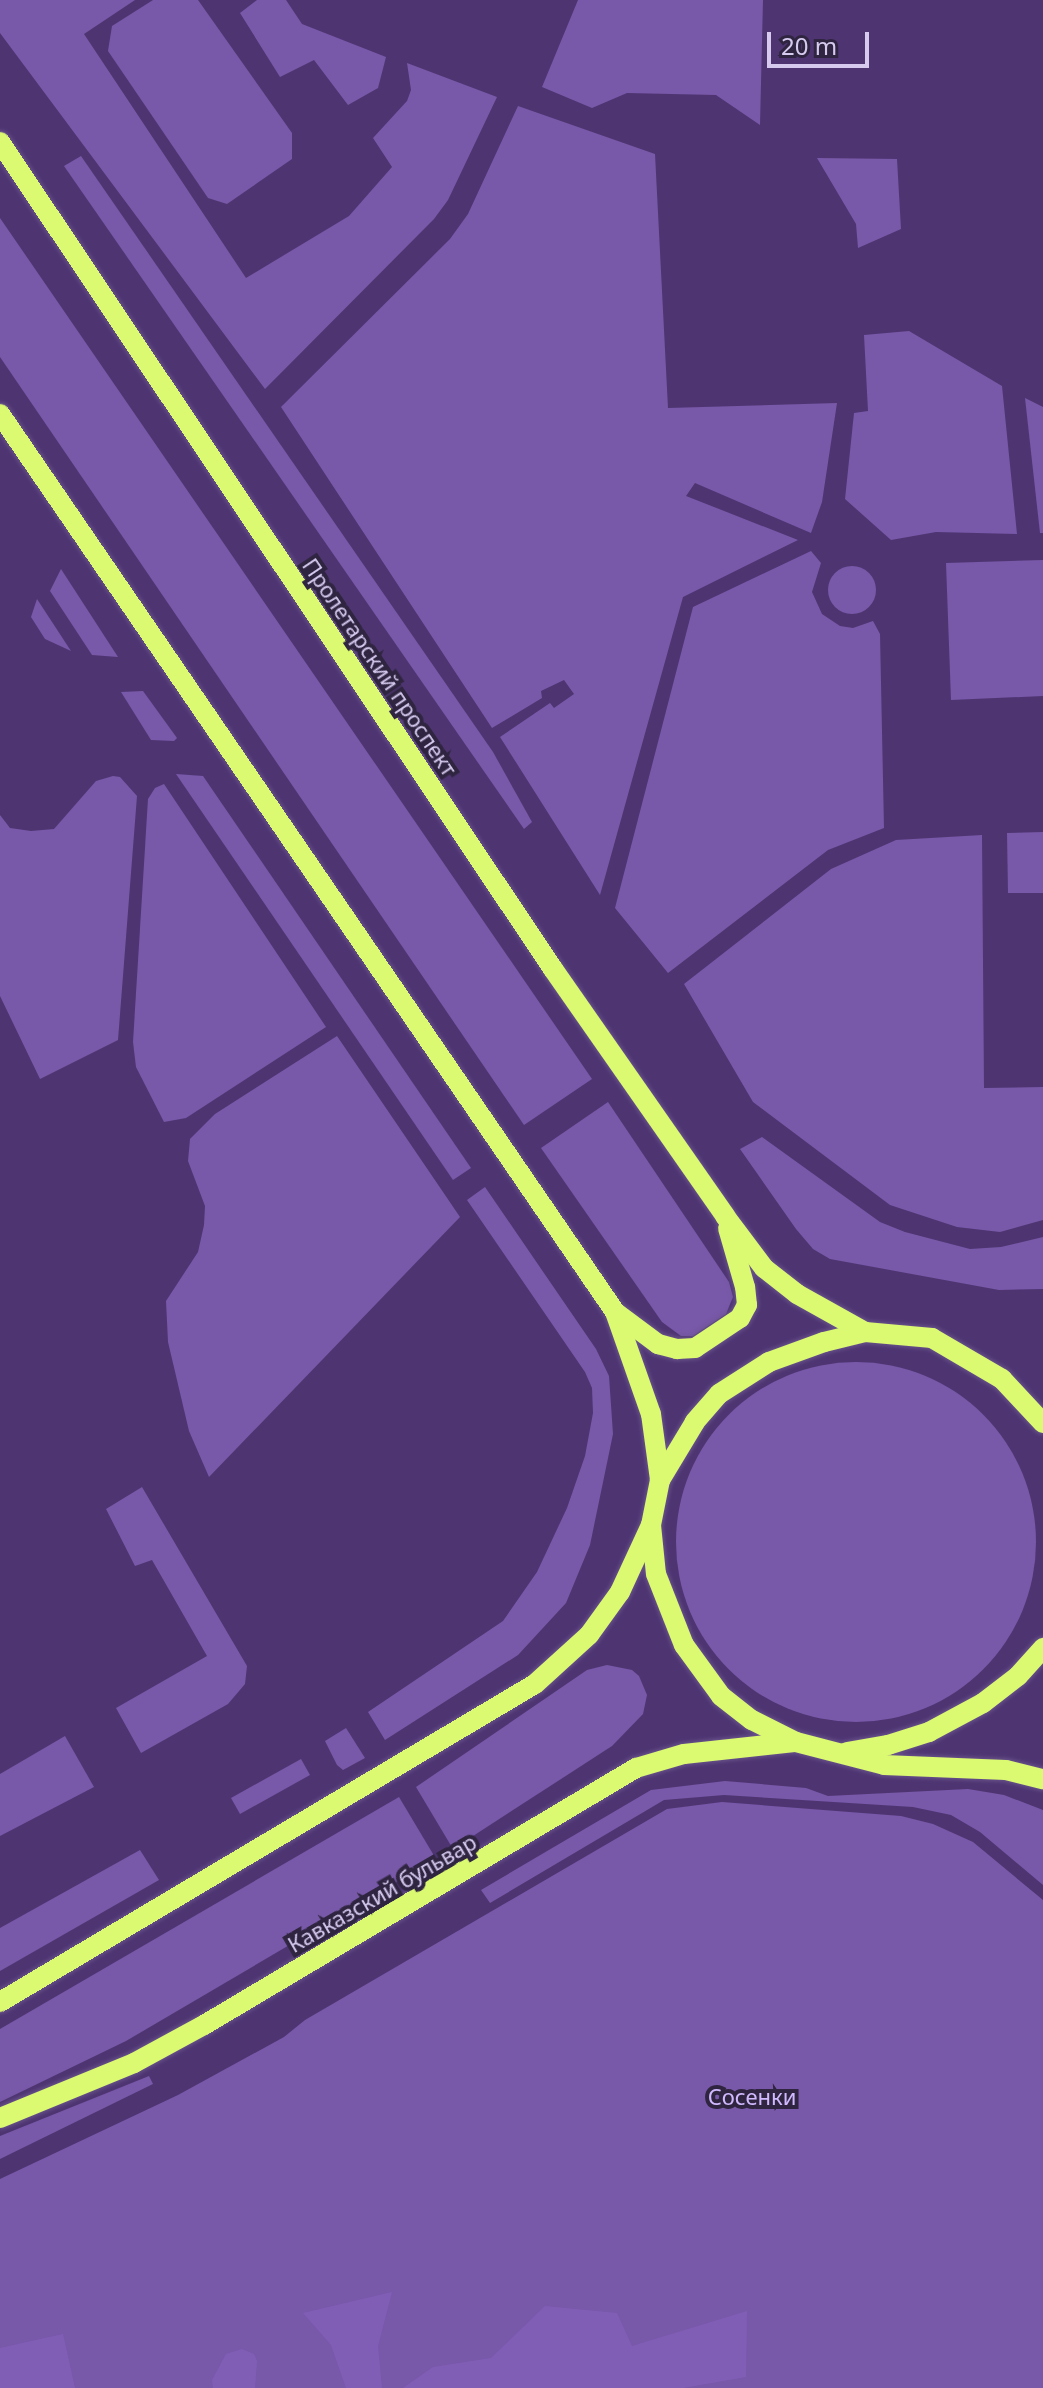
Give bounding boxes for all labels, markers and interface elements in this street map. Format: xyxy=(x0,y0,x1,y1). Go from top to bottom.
scale bar xyxy=(771,16,873,66)
text: 20 m xyxy=(781,29,837,62)
street label: Пролетарский проспект xyxy=(297,553,463,781)
street label: Кавказский бульвар xyxy=(283,1828,481,1958)
park label: Сосенки xyxy=(708,2084,796,2110)

